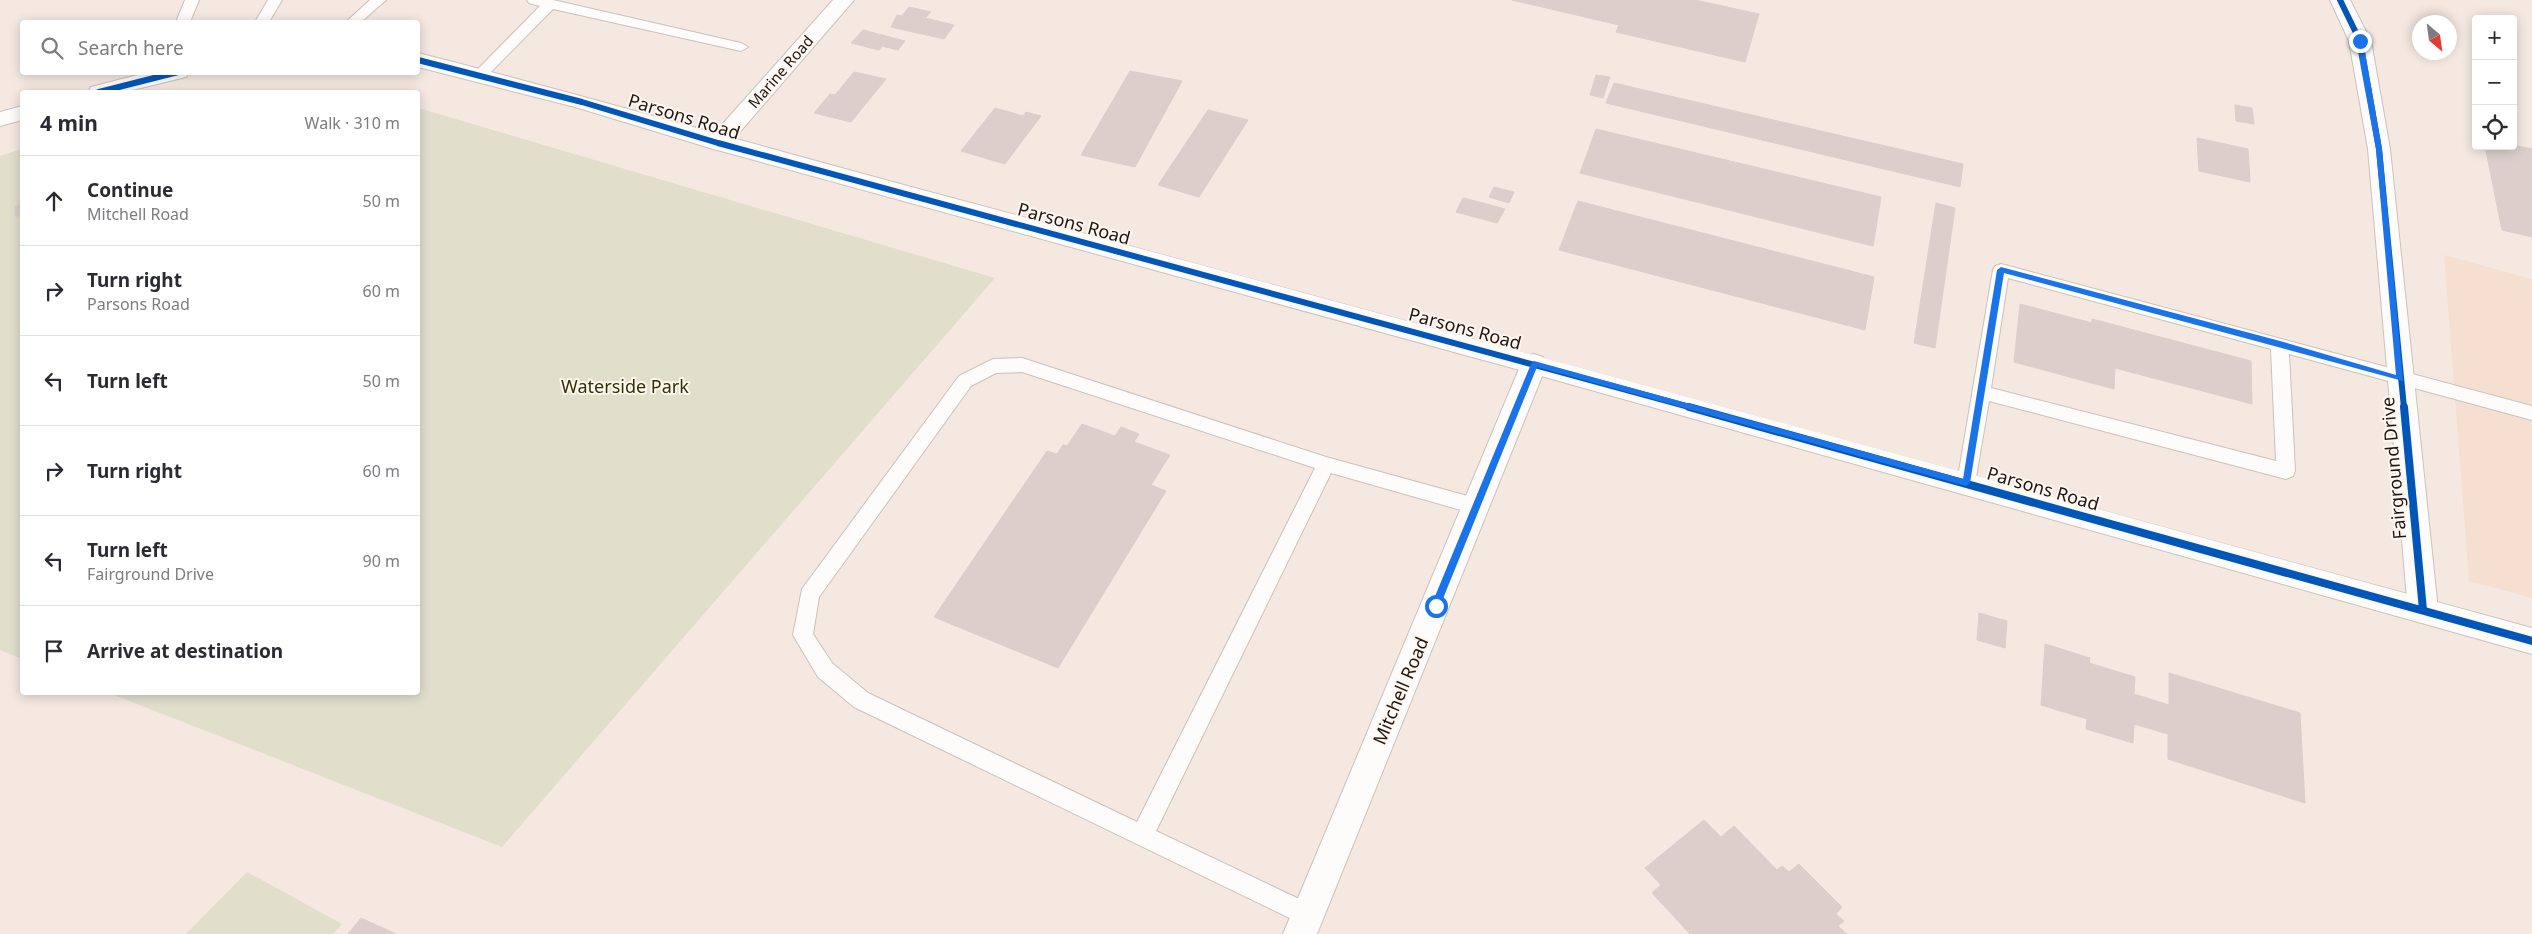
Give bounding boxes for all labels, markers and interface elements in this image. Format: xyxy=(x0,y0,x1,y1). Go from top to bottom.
north arrow xyxy=(2412,15,2457,60)
map controls xyxy=(2472,15,2517,150)
button: + xyxy=(2472,15,2517,60)
search box xyxy=(20,20,420,75)
route end xyxy=(2349,30,2372,53)
street label: Marine Road xyxy=(743,31,817,112)
icon: search xyxy=(38,34,66,62)
text: Search here xyxy=(78,35,184,61)
button: − xyxy=(2472,60,2517,105)
street label: Parsons Road xyxy=(625,88,743,144)
button: locate xyxy=(2472,105,2517,150)
text: 4 min xyxy=(40,109,98,137)
text: Walk · 310 m xyxy=(305,112,400,134)
text: Continue xyxy=(87,177,173,203)
icon: ahead xyxy=(40,187,68,215)
text: 50 m xyxy=(363,190,400,212)
street label: Parsons Road xyxy=(1015,196,1133,250)
text: Mitchell Road xyxy=(87,203,189,225)
text: Turn right xyxy=(87,267,182,293)
icon: right xyxy=(40,277,68,305)
text: 60 m xyxy=(363,280,400,302)
text: Parsons Road xyxy=(87,293,190,315)
street label: Parsons Road xyxy=(1406,301,1524,355)
icon: left xyxy=(40,367,68,395)
text: Turn left xyxy=(87,368,168,394)
text: 50 m xyxy=(363,370,400,392)
park label: Waterside Park xyxy=(561,374,689,398)
street label: Fairground Drive xyxy=(2375,396,2411,540)
icon: right xyxy=(40,457,68,485)
text: Turn right xyxy=(87,458,182,484)
text: 60 m xyxy=(363,460,400,482)
street label: Parsons Road xyxy=(1984,461,2102,516)
text: Turn left xyxy=(87,537,168,563)
icon: left xyxy=(40,547,68,575)
text: 90 m xyxy=(363,550,400,572)
text: Fairground Drive xyxy=(87,563,214,585)
route start xyxy=(1425,595,1448,618)
street label: Mitchell Road xyxy=(1367,633,1434,748)
icon: arrive xyxy=(40,637,68,665)
text: Arrive at destination xyxy=(87,638,283,664)

